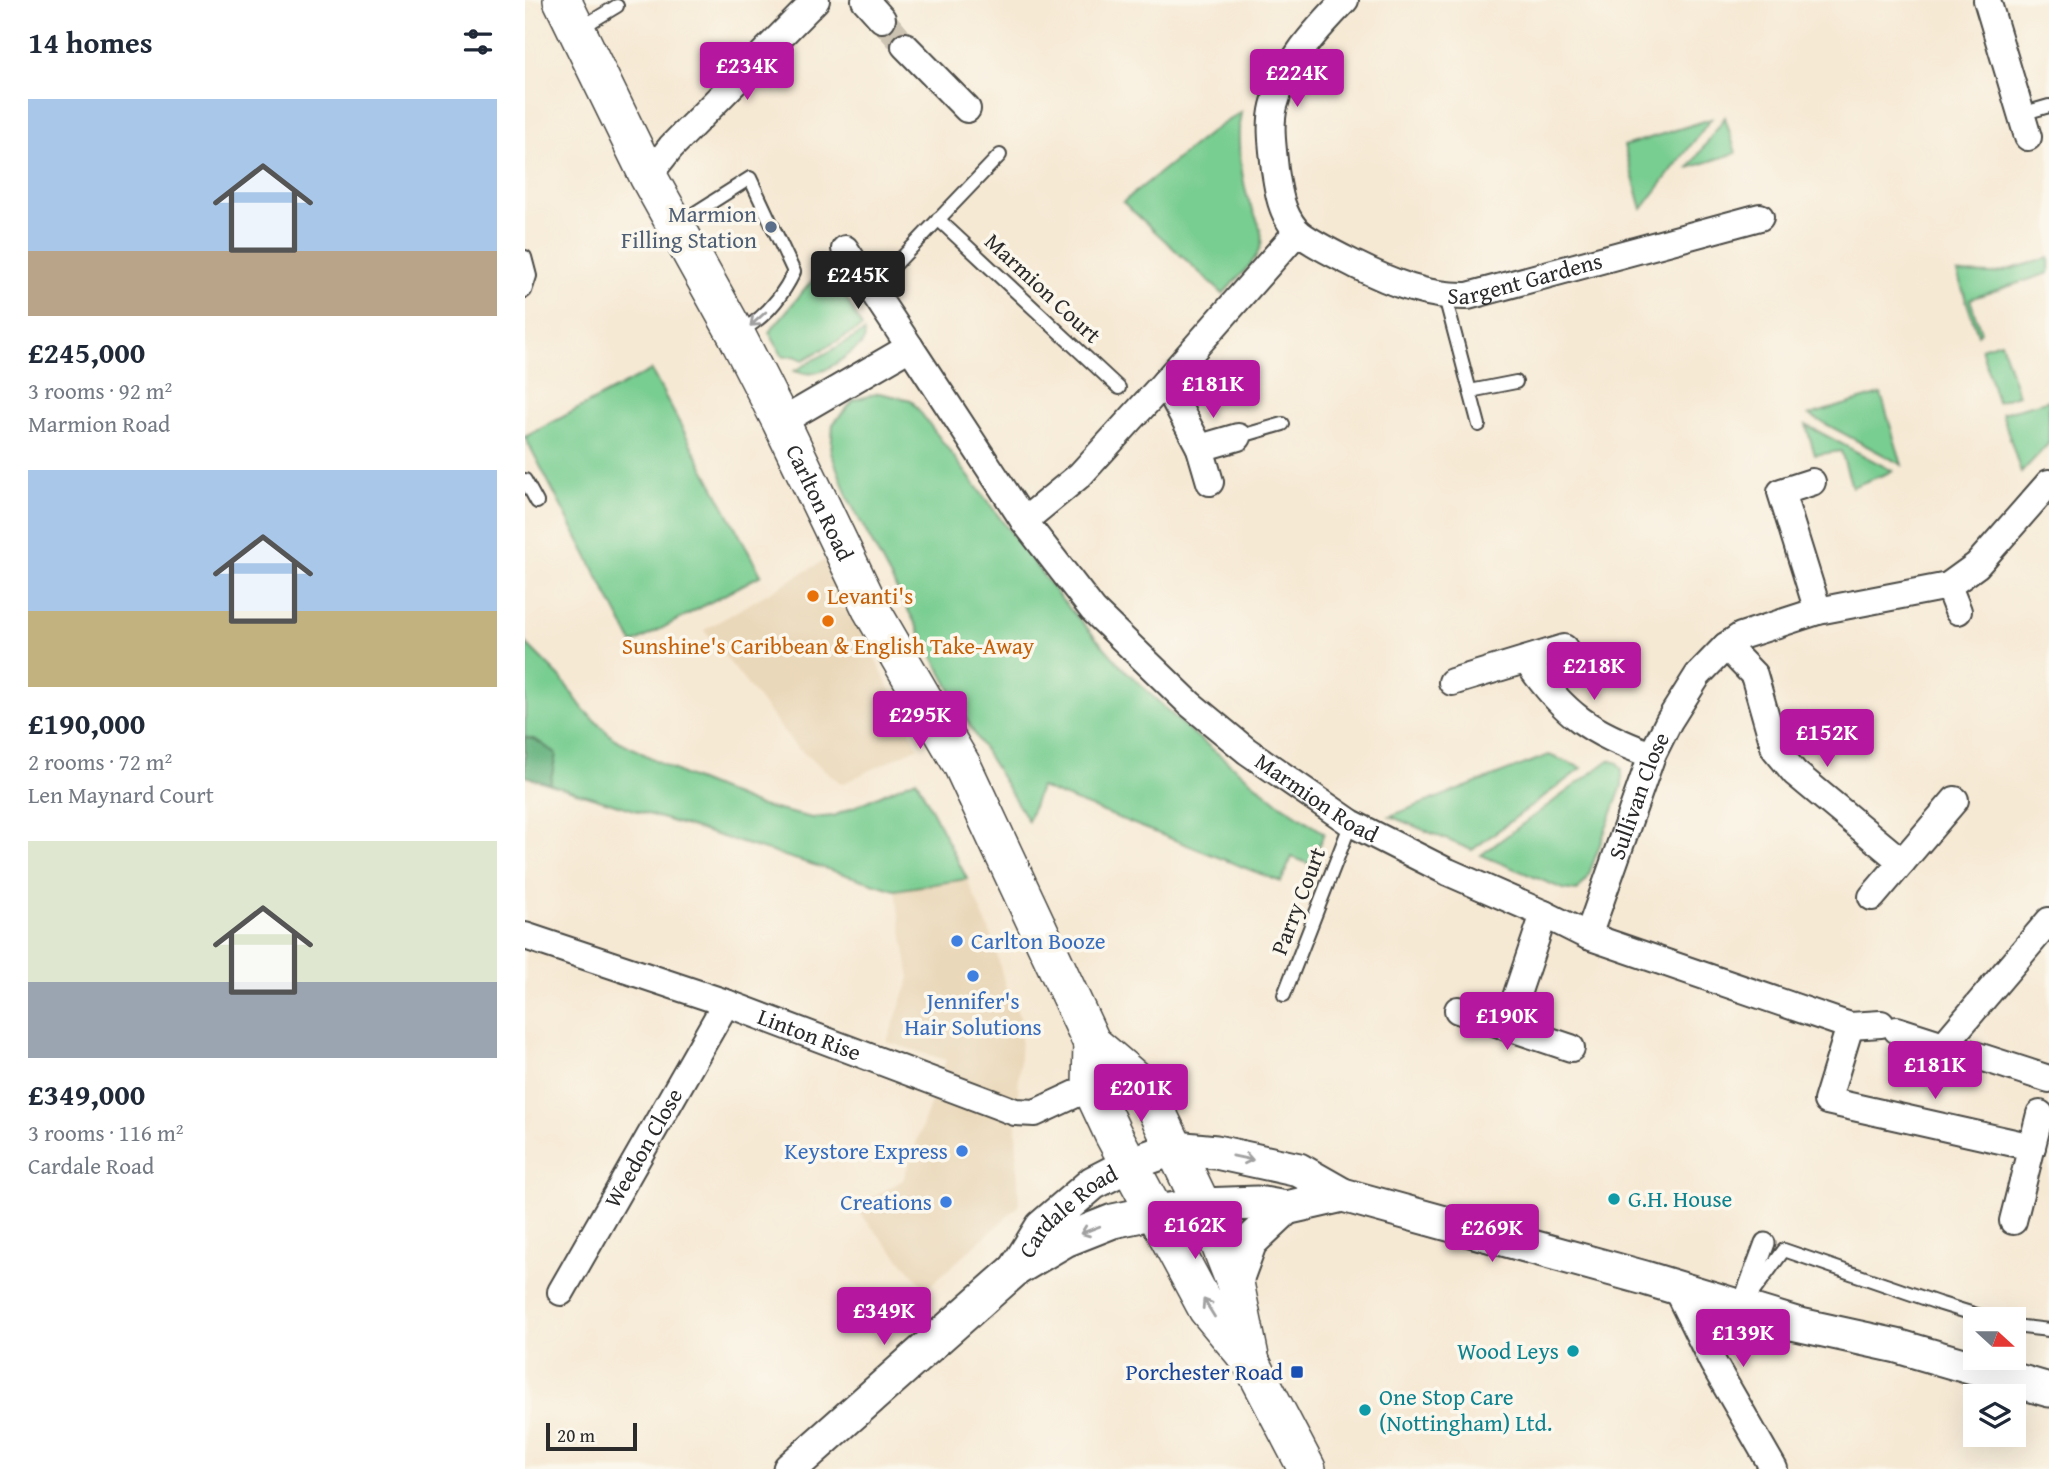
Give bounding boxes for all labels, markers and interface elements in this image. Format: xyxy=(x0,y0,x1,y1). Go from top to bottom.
text: 14 homes xyxy=(28,20,153,64)
icon: filters xyxy=(459,23,497,61)
pin: £234K xyxy=(698,42,796,102)
text: £234K xyxy=(716,48,778,81)
pin: £224K xyxy=(1248,50,1346,109)
text: £224K xyxy=(1266,55,1328,88)
icon: home xyxy=(200,145,326,271)
place label: Marmion Filling Station xyxy=(621,197,757,256)
marker: Marmion Filling Station xyxy=(763,219,779,235)
street label: Marmion Court xyxy=(978,225,1109,350)
street label: Sargent Gardens xyxy=(1447,243,1606,312)
pin: £245K xyxy=(809,252,907,311)
text: £245K xyxy=(827,257,889,290)
one-way arrow xyxy=(749,311,767,327)
text: £245,000 xyxy=(28,330,145,374)
pin: £181K xyxy=(1164,360,1262,420)
text: £181K xyxy=(1182,366,1244,399)
text: 3 rooms · 92 m² xyxy=(28,374,172,407)
text: Marmion Road xyxy=(28,407,170,440)
street label: Carlton Road xyxy=(778,439,863,567)
icon: home xyxy=(200,516,326,642)
place label: Levanti's xyxy=(827,579,913,612)
marker: Levanti's xyxy=(805,588,821,604)
marker: Sunshine's Caribbean & English Take-Away xyxy=(820,613,836,629)
place label: Sunshine's Caribbean & English Take-Away xyxy=(622,629,1035,662)
pin: £218K xyxy=(1545,642,1643,702)
text: £218K xyxy=(1563,648,1625,681)
pin: £295K xyxy=(871,692,969,751)
text: £295K xyxy=(889,697,951,730)
text: £190,000 xyxy=(28,701,145,745)
pin: £152K xyxy=(1778,710,1876,769)
text: £152K xyxy=(1796,715,1858,748)
street label: Sullivan Close xyxy=(1599,726,1677,864)
street label: Marmion Road xyxy=(1249,744,1385,851)
text: 2 rooms · 72 m² xyxy=(28,745,172,778)
text: Len Maynard Court xyxy=(28,778,214,811)
street label: Parry Court xyxy=(1262,842,1333,959)
icon: home xyxy=(200,887,326,1013)
place label: Carlton Booze xyxy=(971,924,1106,957)
marker: Carlton Booze xyxy=(949,933,965,949)
marker: Jennifer's Hair Solutions xyxy=(965,968,981,984)
place label: Jennifer's Hair Solutions xyxy=(904,984,1042,1043)
pin: £190K xyxy=(1458,992,1556,1052)
text: £190K xyxy=(1476,998,1538,1031)
street label: Linton Rise xyxy=(753,999,866,1069)
pin: £181K xyxy=(1886,1042,1984,1101)
text: £181K xyxy=(1904,1047,1966,1080)
pin: £201K xyxy=(1092,1064,1190,1124)
text: £201K xyxy=(1110,1070,1172,1103)
text: £349,000 xyxy=(28,1072,145,1116)
street label: Weedon Close xyxy=(596,1082,690,1213)
text: 3 rooms · 116 m² xyxy=(28,1116,183,1149)
place label: Keystore Express xyxy=(784,1134,948,1167)
marker: Keystore Express xyxy=(954,1143,970,1159)
text: Cardale Road xyxy=(28,1149,154,1182)
one-way arrow xyxy=(1231,1152,1254,1165)
street label: Cardale Road xyxy=(1010,1156,1124,1264)
place label: G.H. House xyxy=(1628,1182,1732,1215)
place label: Creations xyxy=(840,1185,932,1218)
marker: G.H. House xyxy=(1606,1191,1622,1207)
marker: Creations xyxy=(938,1194,954,1210)
pin: £162K xyxy=(1146,1202,1244,1261)
pin: £269K xyxy=(1443,1204,1541,1264)
text: £162K xyxy=(1164,1207,1226,1240)
text: £269K xyxy=(1461,1210,1523,1243)
one-way arrow xyxy=(1080,1224,1102,1237)
pin: £349K xyxy=(835,1288,933,1347)
text: £349K xyxy=(853,1293,915,1326)
one-way arrow xyxy=(1201,1299,1215,1319)
north arrow xyxy=(1963,1307,2027,1370)
map controls xyxy=(1963,1307,2026,1447)
pin: £139K xyxy=(1694,1310,1792,1369)
text: £139K xyxy=(1712,1315,1774,1348)
place label: Wood Leys xyxy=(1457,1334,1559,1367)
marker: Wood Leys xyxy=(1565,1343,1581,1359)
place label: Porchester Road xyxy=(1126,1355,1284,1388)
marker: Porchester Road xyxy=(1289,1364,1305,1380)
place label: One Stop Care (Nottingham) Ltd. xyxy=(1379,1380,1552,1439)
button: layers xyxy=(1963,1384,2026,1447)
marker: One Stop Care (Nottingham) Ltd. xyxy=(1357,1402,1373,1418)
scale bar xyxy=(546,1420,637,1452)
text: 20 m xyxy=(557,1421,595,1449)

